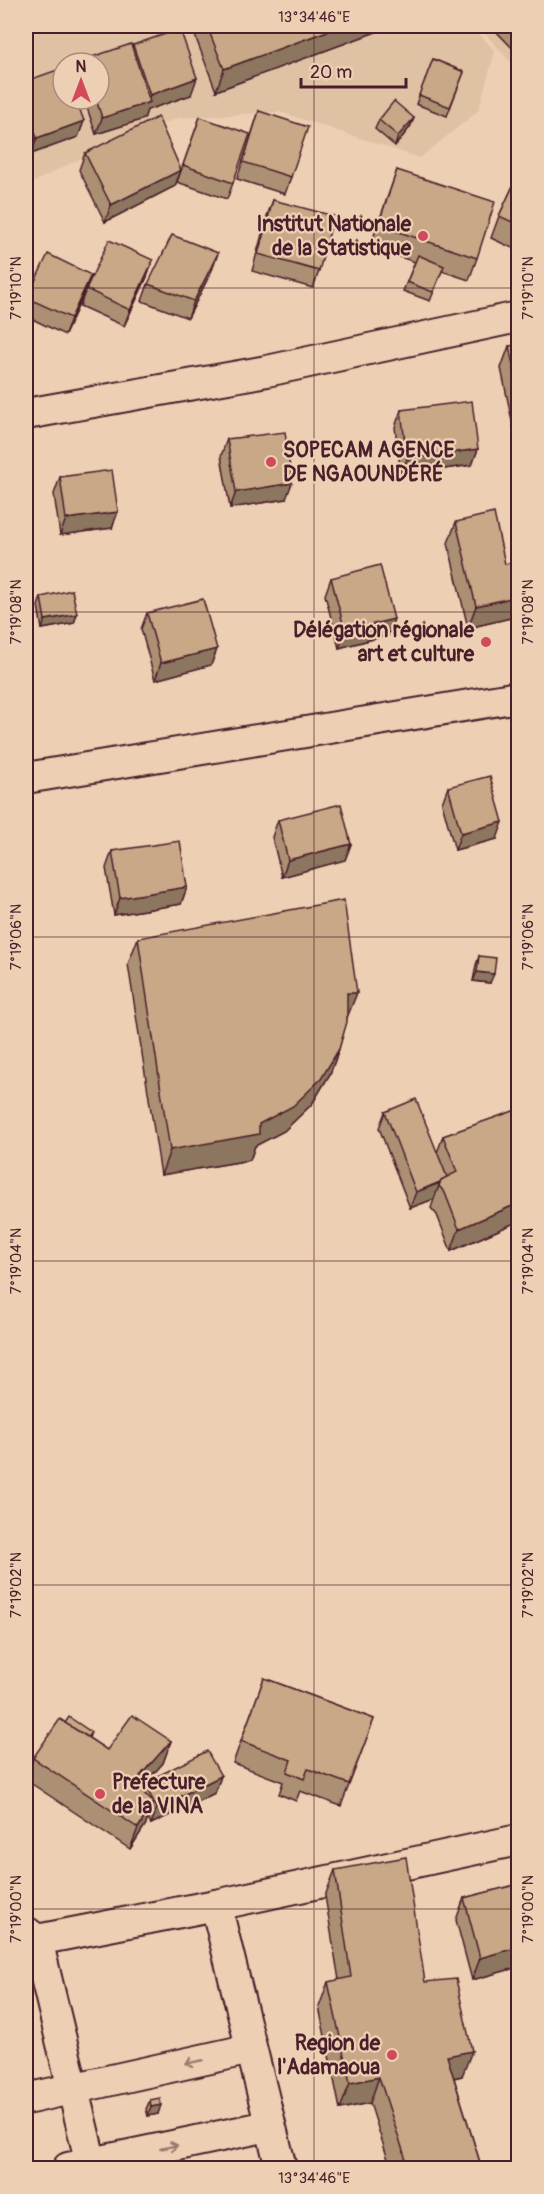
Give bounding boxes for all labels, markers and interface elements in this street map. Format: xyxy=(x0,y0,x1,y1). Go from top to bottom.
text: 13°34'46"E xyxy=(278,8,350,27)
north arrow xyxy=(51,51,111,111)
scale bar xyxy=(301,51,406,89)
text: N xyxy=(76,57,87,77)
text: 20 m xyxy=(310,61,352,84)
place label: Institut Nationale de la Statistique xyxy=(256,211,412,262)
marker: Institut Nationale de la Statistique xyxy=(416,229,430,243)
text: 7°19'10"N xyxy=(7,256,26,320)
text: 7°19'10"N xyxy=(519,256,538,320)
place label: SOPECAM AGENCE DE NGAOUNDÉRÉ xyxy=(283,437,454,488)
marker: SOPECAM AGENCE DE NGAOUNDÉRÉ xyxy=(264,455,278,469)
text: 7°19'08"N xyxy=(7,579,26,645)
text: 7°19'08"N xyxy=(519,579,538,645)
place label: Délégation régionale art et culture xyxy=(293,617,475,668)
marker: Délégation régionale art et culture xyxy=(479,635,493,649)
text: 7°19'06"N xyxy=(7,904,26,970)
text: 7°19'06"N xyxy=(519,904,538,970)
text: 7°19'04"N xyxy=(7,1228,26,1294)
text: 7°19'04"N xyxy=(519,1228,538,1294)
text: 7°19'02"N xyxy=(7,1552,26,1618)
text: 7°19'02"N xyxy=(519,1552,538,1618)
place label: Prefecture de la VINA xyxy=(112,1769,206,1820)
marker: Prefecture de la VINA xyxy=(93,1787,107,1801)
text: 7°19'00"N xyxy=(7,1875,26,1943)
text: 7°19'00"N xyxy=(519,1875,538,1943)
place label: Region de l'Adamaoua xyxy=(277,2030,381,2081)
marker: Region de l'Adamaoua xyxy=(385,2048,399,2062)
one-way arrow xyxy=(184,2056,203,2068)
one-way arrow xyxy=(159,2141,179,2152)
text: 13°34'46"E xyxy=(278,2169,350,2188)

